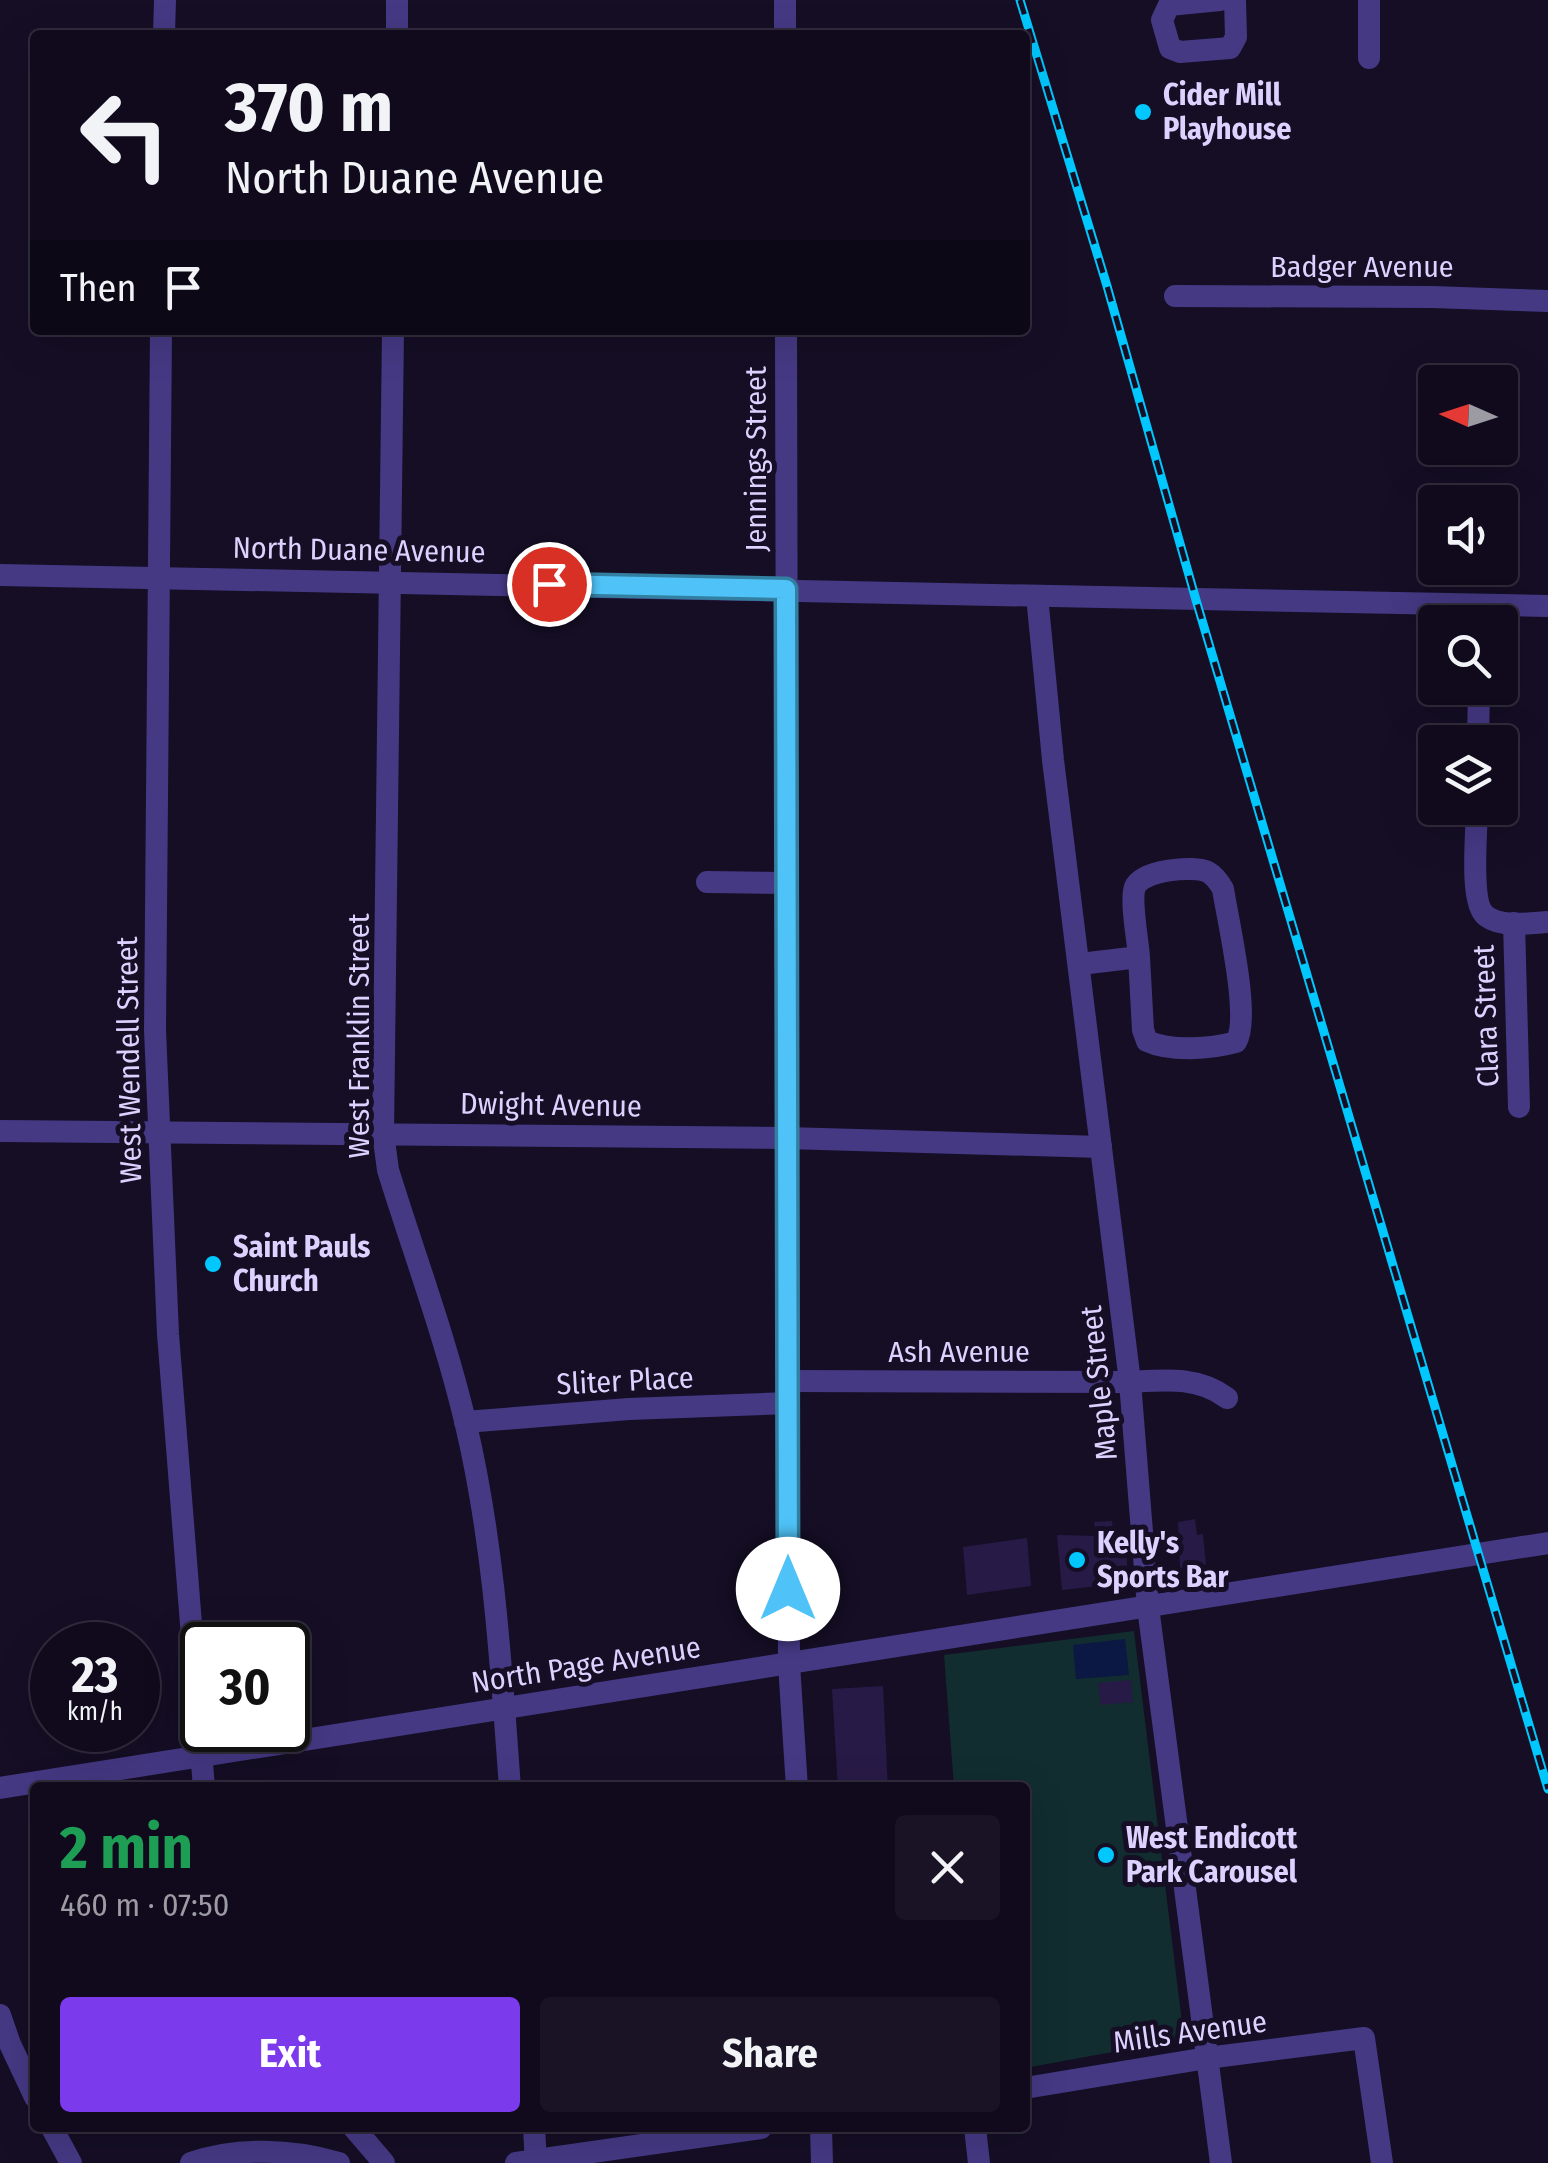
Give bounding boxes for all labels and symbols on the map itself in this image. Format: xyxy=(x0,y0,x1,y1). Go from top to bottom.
place label: Cider Mill Playhouse xyxy=(1163,77,1291,147)
marker: Cider Mill Playhouse xyxy=(1132,101,1154,123)
street label: Badger Avenue xyxy=(1270,249,1454,285)
north arrow xyxy=(1418,365,1518,465)
street label: Jennings Street xyxy=(738,366,774,552)
street label: North Duane Avenue xyxy=(232,530,486,570)
pin xyxy=(507,542,592,627)
street label: West Franklin Street xyxy=(341,913,377,1158)
street label: West Wendell Street xyxy=(109,936,149,1184)
street label: Clara Street xyxy=(1466,944,1506,1088)
street label: Dwight Avenue xyxy=(460,1085,642,1125)
place label: Saint Pauls Church xyxy=(233,1229,371,1299)
marker: Saint Pauls Church xyxy=(202,1253,224,1275)
street label: Maple Street xyxy=(1073,1304,1125,1462)
street label: Ash Avenue xyxy=(888,1334,1030,1370)
street label: Sliter Place xyxy=(556,1359,694,1403)
place label: Kelly's Sports Bar xyxy=(1097,1525,1229,1595)
position arrow xyxy=(736,1537,840,1641)
marker: Kelly's Sports Bar xyxy=(1066,1549,1088,1571)
speed limit sign: 30 xyxy=(180,1622,310,1752)
street label: North Page Avenue xyxy=(469,1629,703,1701)
place label: West Endicott Park Carousel xyxy=(1126,1820,1298,1890)
marker: West Endicott Park Carousel xyxy=(1095,1844,1117,1866)
street label: Mills Avenue xyxy=(1111,2003,1269,2061)

